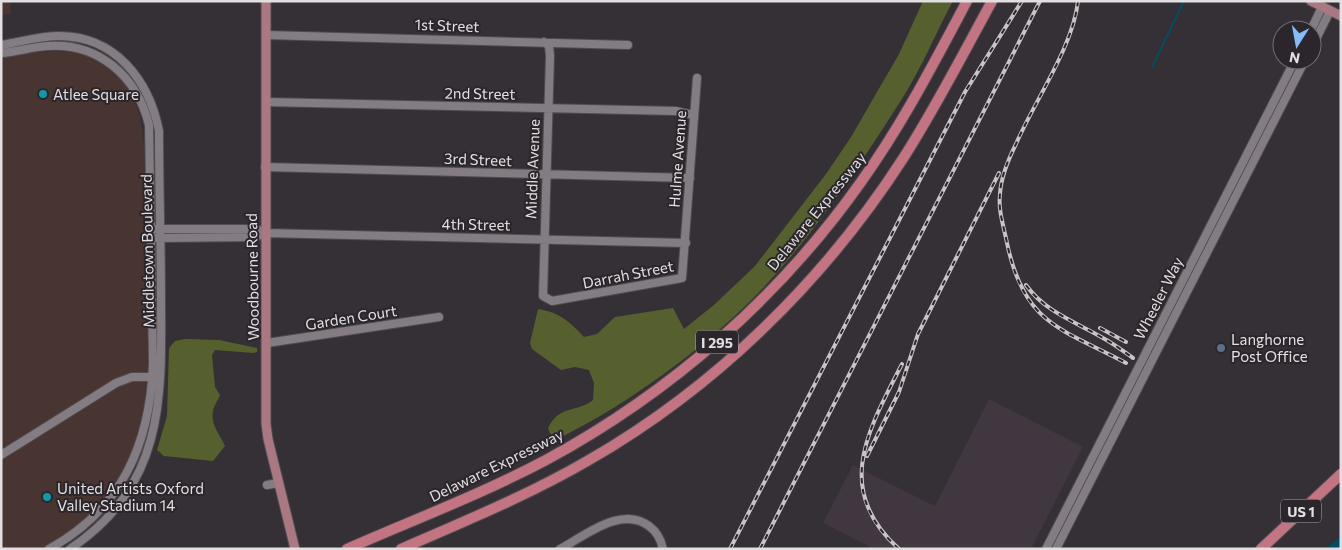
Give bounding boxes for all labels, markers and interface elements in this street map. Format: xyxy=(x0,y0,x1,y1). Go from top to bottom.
street label: 1st Street xyxy=(414,15,480,35)
north arrow xyxy=(1272,20,1322,70)
text: N xyxy=(1288,49,1301,68)
street label: 2nd Street xyxy=(444,83,516,103)
place label: Atlee Square xyxy=(53,85,139,103)
marker: Atlee Square xyxy=(37,88,49,100)
street label: Hulme Avenue xyxy=(665,110,689,208)
street label: Middle Avenue xyxy=(521,119,543,219)
street label: Delaware Expressway xyxy=(763,148,869,274)
street label: 3rd Street xyxy=(444,149,512,169)
street label: Middletown Boulevard xyxy=(137,174,157,328)
street label: Woodbourne Road xyxy=(242,213,262,341)
street label: 4th Street xyxy=(441,214,511,234)
street label: Wheeler Way xyxy=(1129,254,1187,342)
street label: Darrah Street xyxy=(581,256,675,292)
street label: Garden Court xyxy=(304,301,398,333)
place label: Langhorne Post Office xyxy=(1231,330,1308,365)
road number: I 295 xyxy=(696,331,738,354)
marker: Langhorne Post Office xyxy=(1215,342,1227,354)
street label: Delaware Expressway xyxy=(426,425,566,505)
place label: United Artists Oxford Valley Stadium 14 xyxy=(57,479,204,514)
marker: United Artists Oxford Valley Stadium 14 xyxy=(41,491,53,503)
road number: US 1 xyxy=(1281,500,1321,522)

